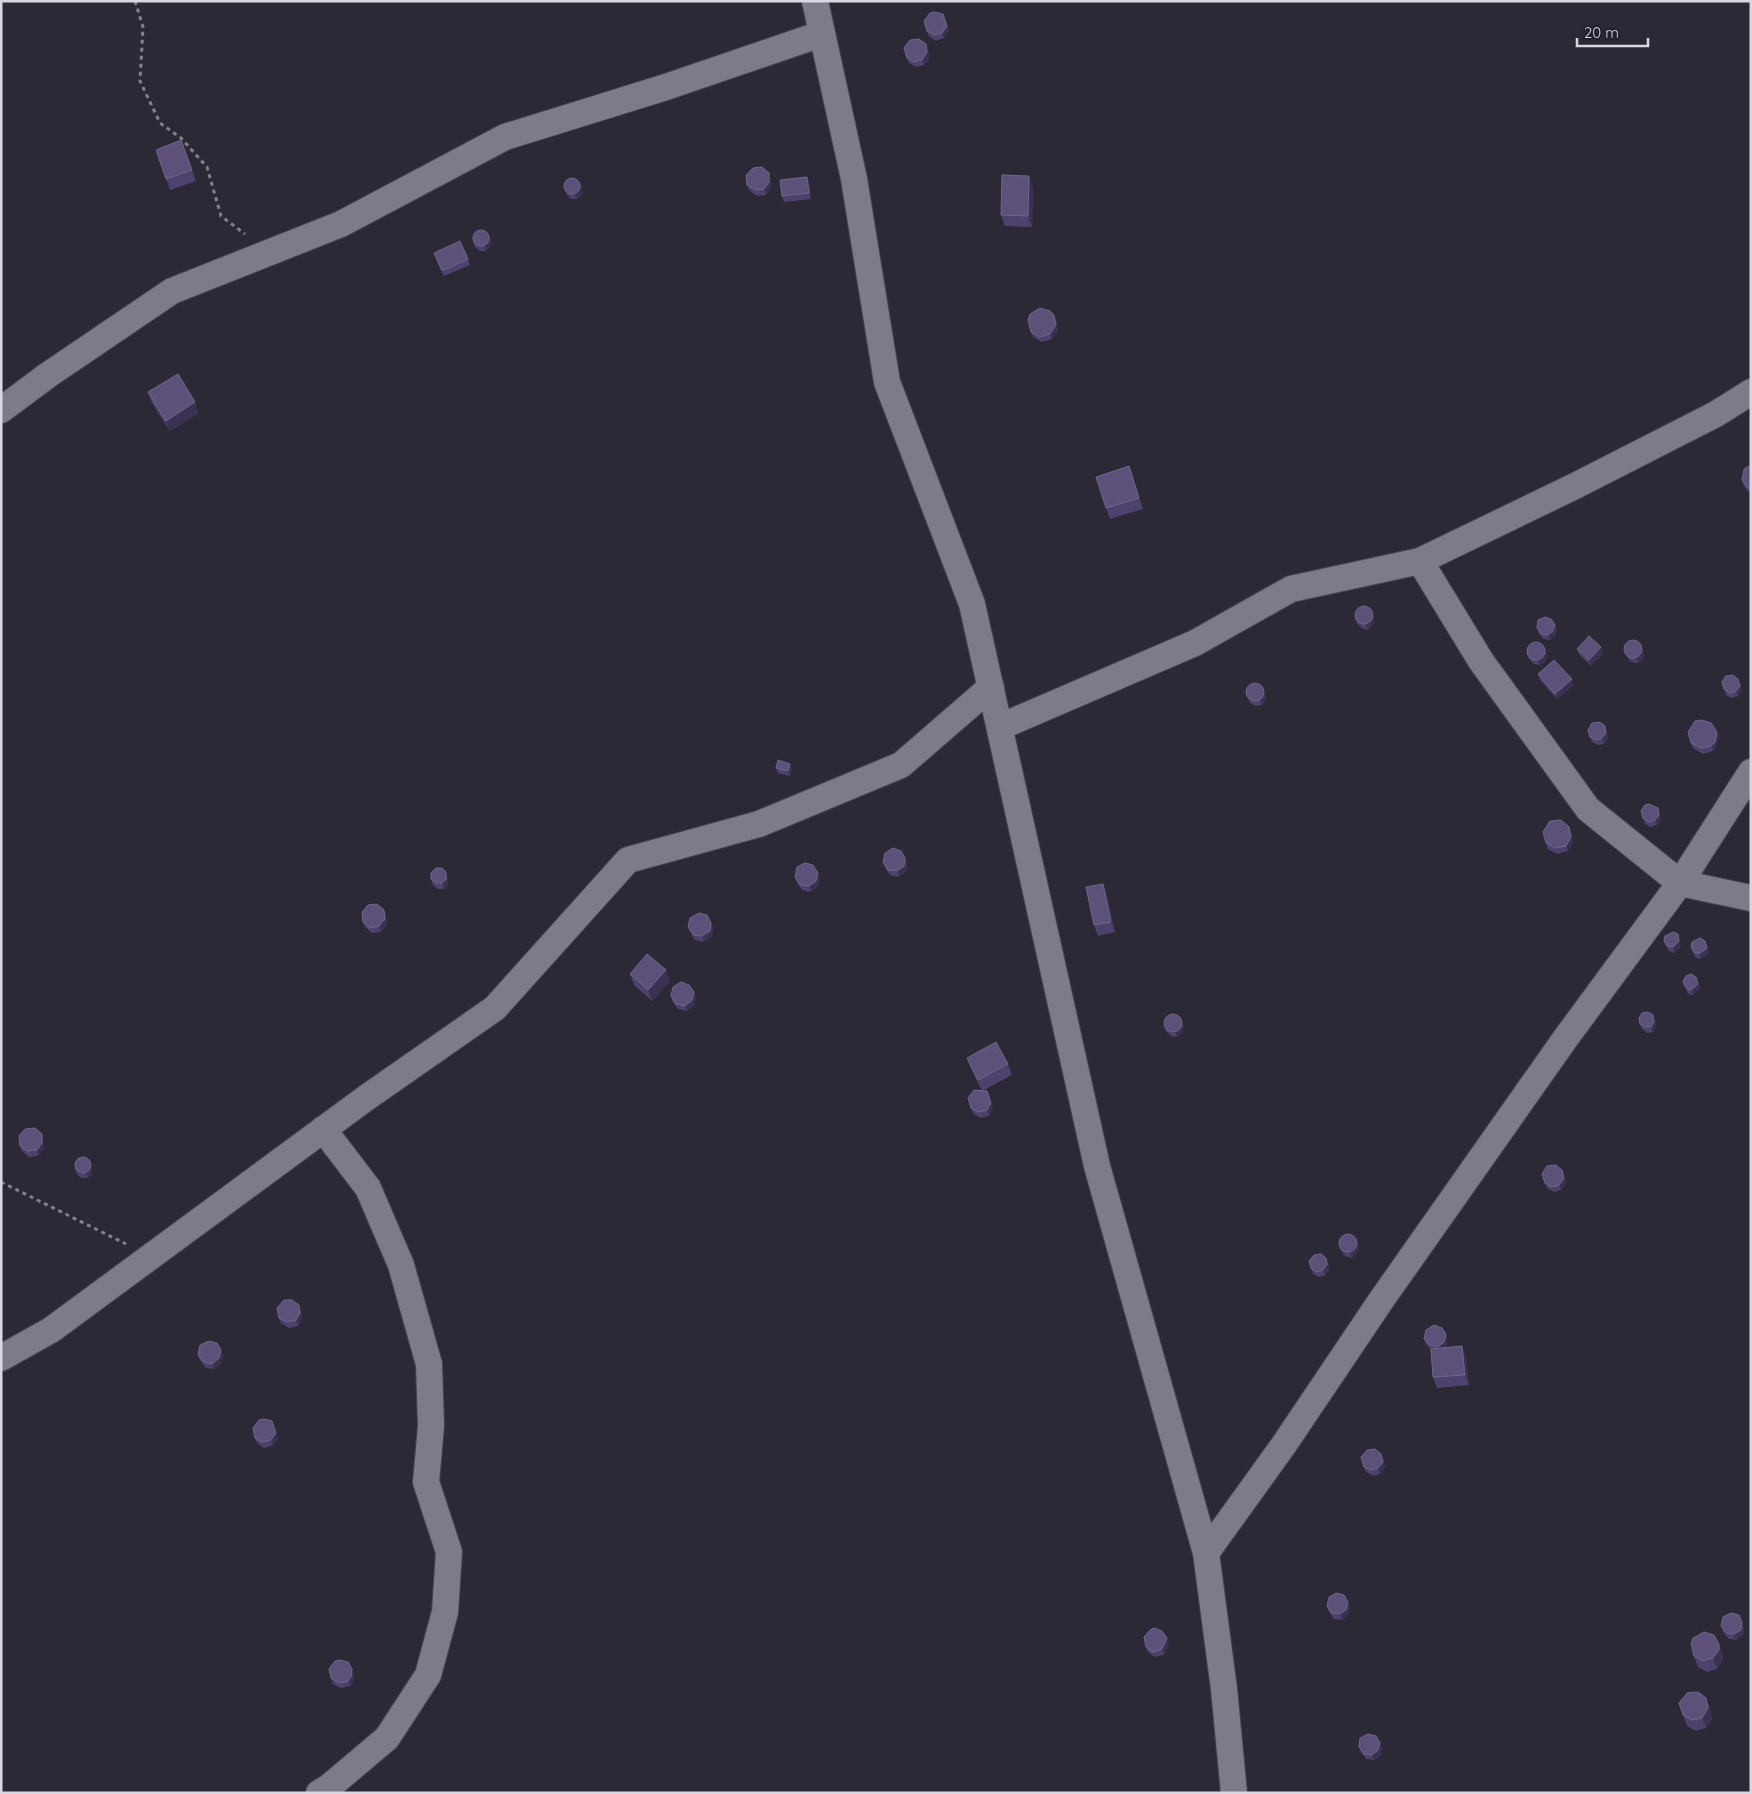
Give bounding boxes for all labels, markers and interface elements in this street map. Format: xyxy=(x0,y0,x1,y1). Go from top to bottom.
scale bar xyxy=(1577,15,1648,47)
text: 20 m xyxy=(1584,23,1619,42)

